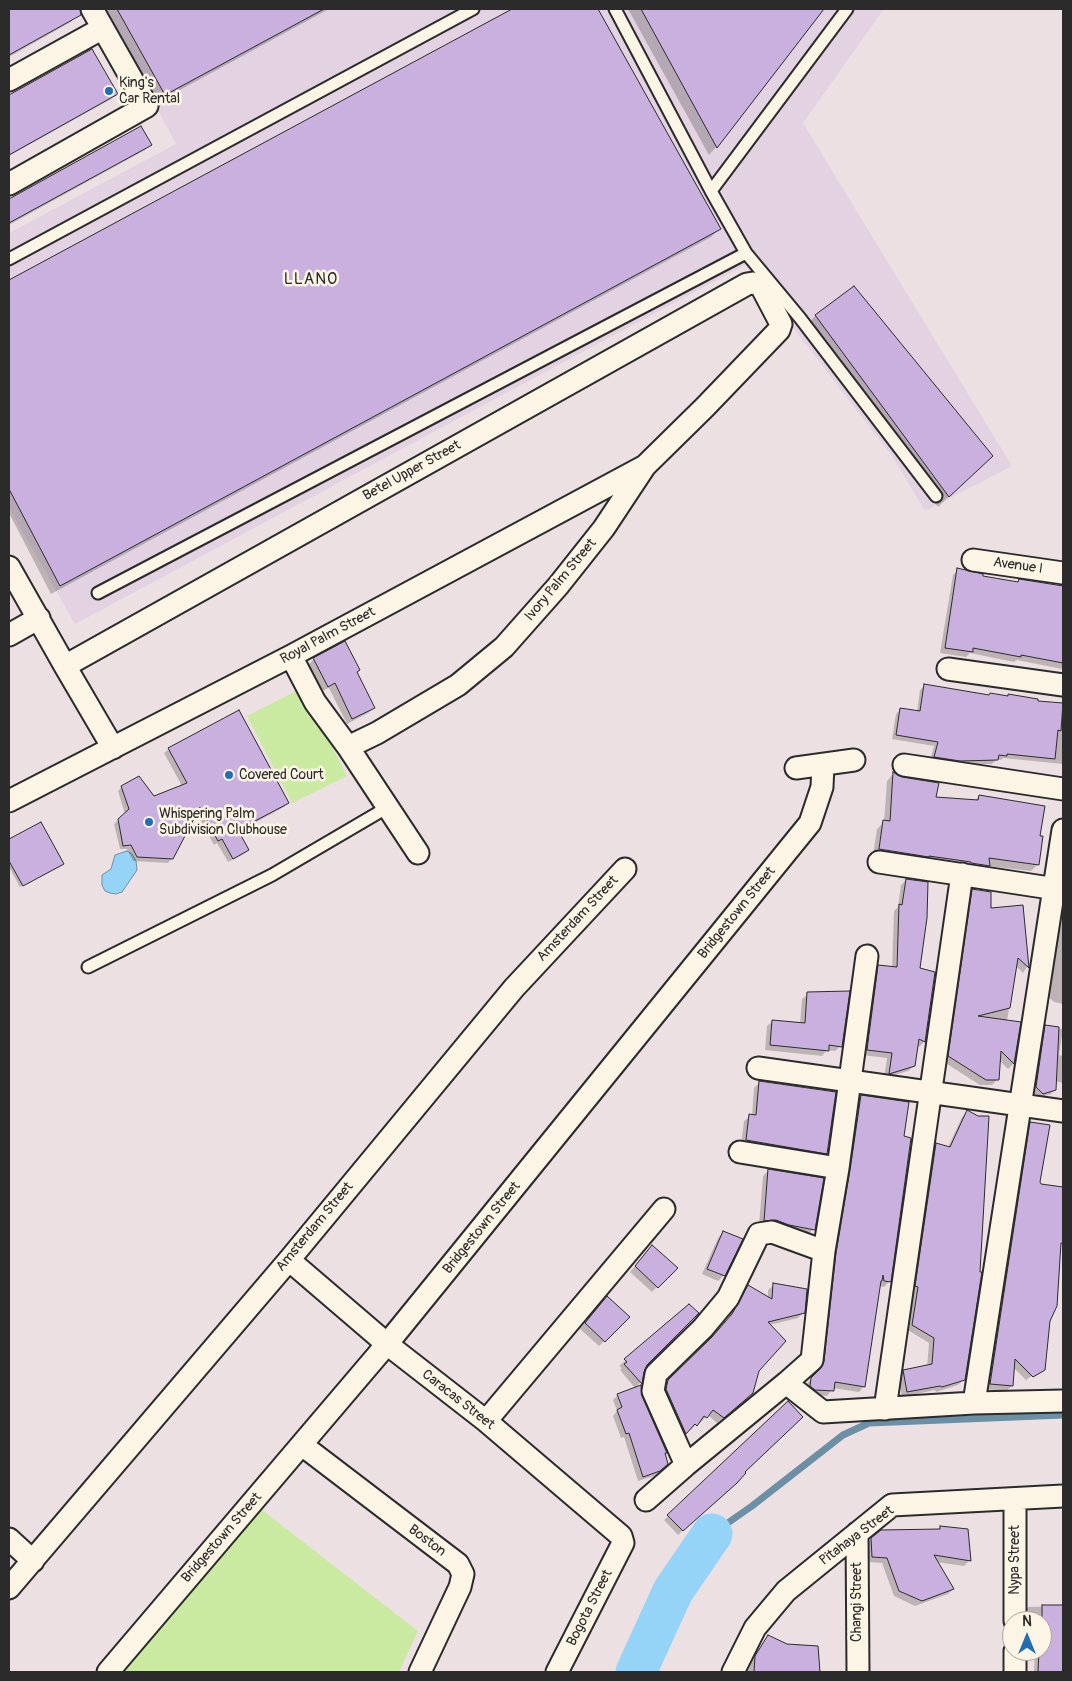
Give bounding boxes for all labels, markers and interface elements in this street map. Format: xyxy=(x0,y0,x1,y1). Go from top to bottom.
place label: King's Car Rental xyxy=(119,75,180,108)
marker: King's Car Rental xyxy=(103,85,115,97)
district label: LLANO xyxy=(283,270,339,290)
street label: Betel Upper Street xyxy=(360,437,464,505)
street label: Ivory Palm Street xyxy=(522,535,600,625)
street label: Avenue I xyxy=(992,554,1044,578)
street label: Royal Palm Street xyxy=(278,604,378,668)
place label: Covered Court xyxy=(239,767,324,783)
marker: Covered Court xyxy=(223,769,235,781)
place label: Whispering Palm Subdivision Clubhouse xyxy=(159,806,287,839)
marker: Whispering Palm Subdivision Clubhouse xyxy=(143,816,155,828)
street label: Bridgestown Street xyxy=(695,864,779,962)
street label: Amsterdam Street xyxy=(534,873,622,965)
street label: Amsterdam Street xyxy=(273,1179,357,1275)
street label: Bridgestown Street xyxy=(440,1179,524,1277)
street label: Caracas Street xyxy=(418,1366,498,1434)
street label: Bridgestown Street xyxy=(178,1490,266,1586)
street label: Pitahaya Street xyxy=(816,1503,898,1569)
street label: Boston xyxy=(405,1521,449,1561)
street label: Nypa Street xyxy=(1007,1525,1023,1595)
street label: Changi Street xyxy=(849,1562,865,1642)
street label: Bogota Street xyxy=(564,1567,616,1649)
north arrow xyxy=(1002,1611,1052,1661)
text: N xyxy=(1022,1613,1032,1630)

